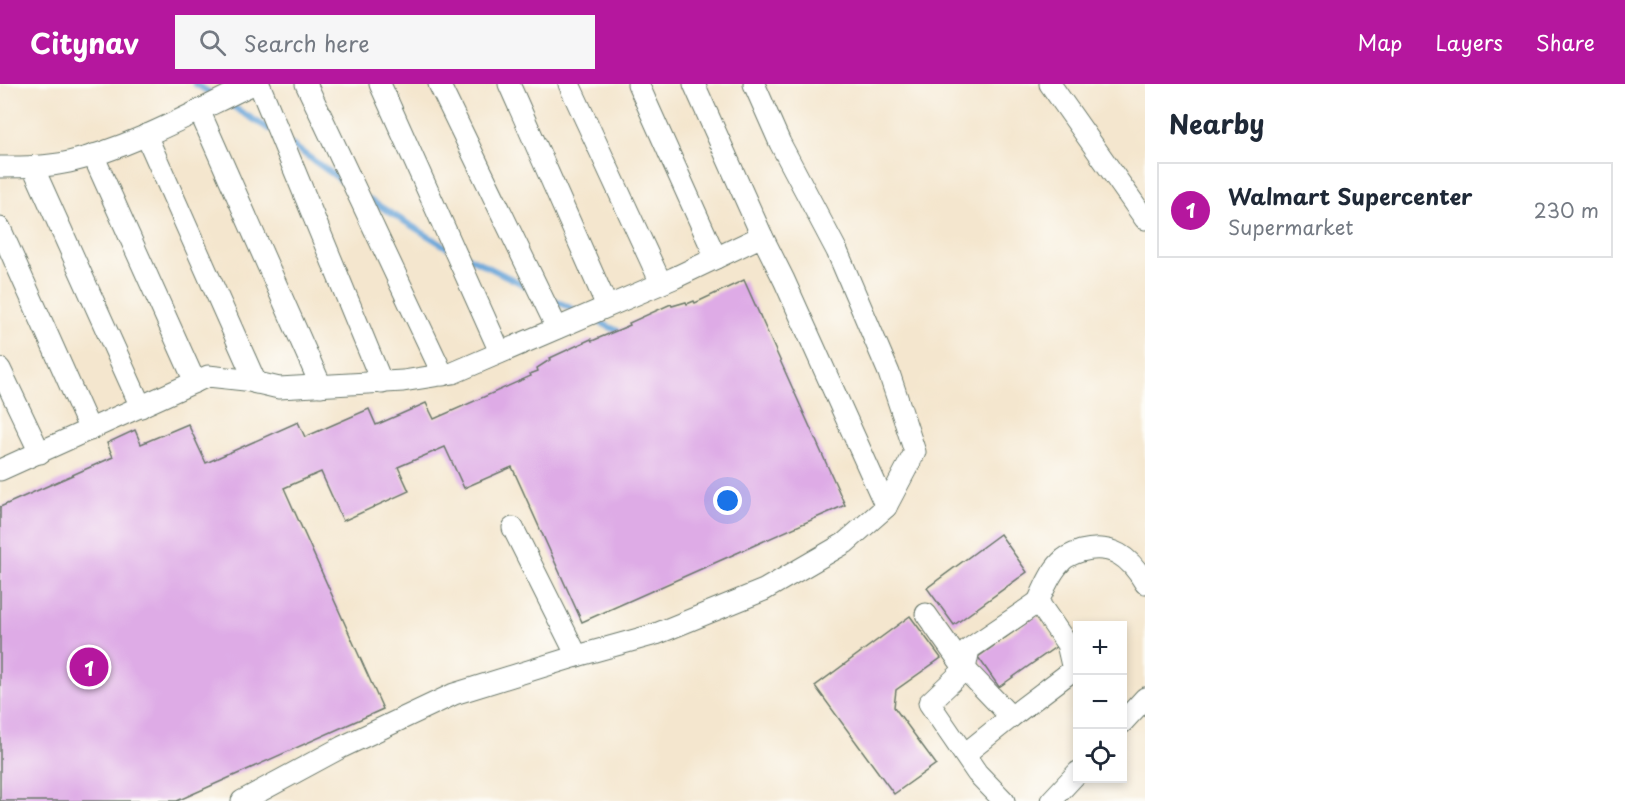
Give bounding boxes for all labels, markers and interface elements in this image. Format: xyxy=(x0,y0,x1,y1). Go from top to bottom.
search box xyxy=(175,15,595,69)
text: Citynav xyxy=(30,21,139,64)
icon: search xyxy=(196,26,229,59)
text: Search here xyxy=(244,26,370,59)
text: Map xyxy=(1358,26,1402,58)
text: Layers xyxy=(1435,26,1503,58)
text: Share xyxy=(1536,26,1595,58)
text: Nearby xyxy=(1169,104,1264,143)
text: Walmart Supercenter xyxy=(1228,179,1472,212)
text: 1 xyxy=(1186,195,1195,225)
text: 230 m xyxy=(1534,195,1599,225)
text: Supermarket xyxy=(1228,212,1354,242)
your location xyxy=(713,486,742,515)
map controls xyxy=(1073,621,1127,783)
button: + xyxy=(1073,621,1127,675)
pin: 1 xyxy=(70,644,109,690)
button: − xyxy=(1073,675,1127,729)
button: locate xyxy=(1073,729,1127,783)

